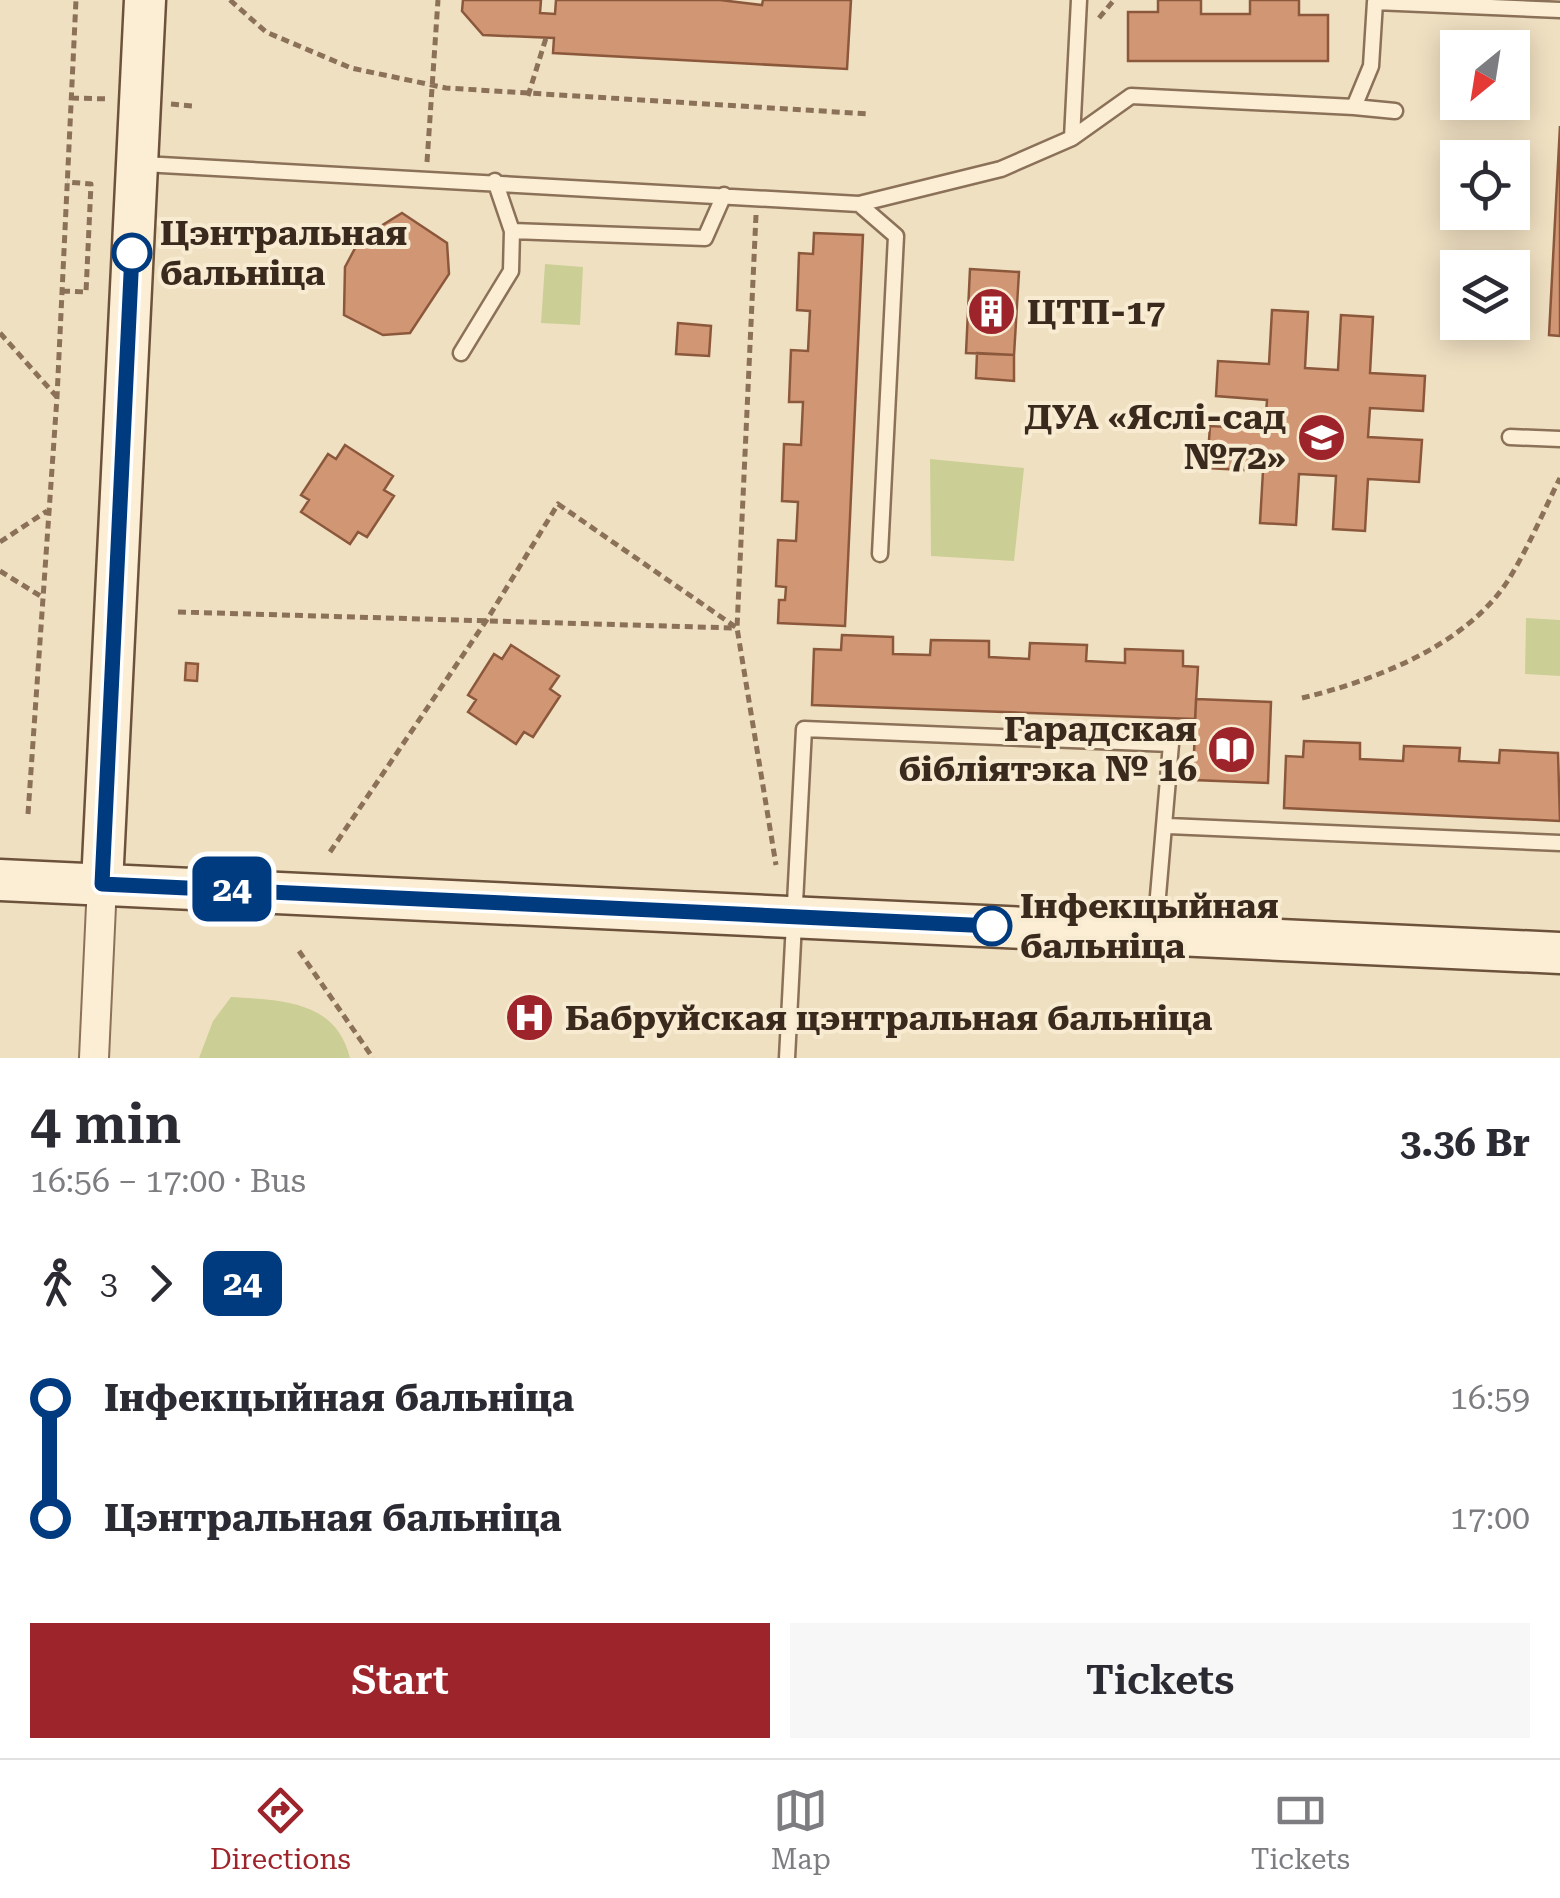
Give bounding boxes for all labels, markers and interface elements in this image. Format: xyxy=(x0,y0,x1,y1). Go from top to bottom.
north arrow xyxy=(1440,30,1530,120)
map controls xyxy=(1440,30,1530,340)
button: locate xyxy=(1440,140,1530,230)
place label: Цэнтральная бальніца xyxy=(160,213,407,294)
marker: Цэнтральная бальніца xyxy=(113,234,151,272)
button: layers xyxy=(1440,250,1530,340)
building icon: ЦТП-17 xyxy=(966,286,1018,338)
place label: ЦТП-17 xyxy=(1027,292,1165,333)
place label: ДУА «Яслі-сад №72» xyxy=(1024,397,1286,478)
school or university icon: ДУА «Яслі-сад №72» xyxy=(1295,411,1347,463)
place label: Гарадская бібліятэка № 16 xyxy=(898,709,1197,790)
library icon: Гарадская бібліятэка № 16 xyxy=(1206,723,1258,775)
line badge: 24 xyxy=(187,856,277,922)
text: 24 xyxy=(212,869,252,910)
place label: Інфекцыйная бальніца xyxy=(1020,886,1279,967)
marker: Інфекцыйная бальніца xyxy=(973,907,1011,945)
hospital icon: Бабруйская цэнтральная бальніца xyxy=(504,992,556,1044)
place label: Бабруйская цэнтральная бальніца xyxy=(565,998,1213,1039)
text: 4 min xyxy=(30,1092,181,1156)
text: 3.36 Br xyxy=(1400,1121,1530,1165)
text: 16:56 – 17:00 · Bus xyxy=(30,1162,306,1200)
icon: walk xyxy=(30,1256,85,1311)
icon: forward xyxy=(133,1256,188,1311)
text: 24 xyxy=(223,1263,262,1304)
text: 3 xyxy=(100,1264,118,1302)
text: Інфекцыйная бальніца xyxy=(104,1376,574,1420)
text: 16:59 xyxy=(1450,1379,1530,1417)
text: Цэнтральная бальніца xyxy=(104,1496,562,1540)
text: 17:00 xyxy=(1450,1499,1530,1537)
button: Start xyxy=(30,1623,770,1738)
button: Tickets xyxy=(790,1623,1530,1738)
tab: Directions xyxy=(210,1783,351,1876)
tab: Map xyxy=(771,1783,831,1876)
tab: Tickets xyxy=(1251,1783,1350,1876)

